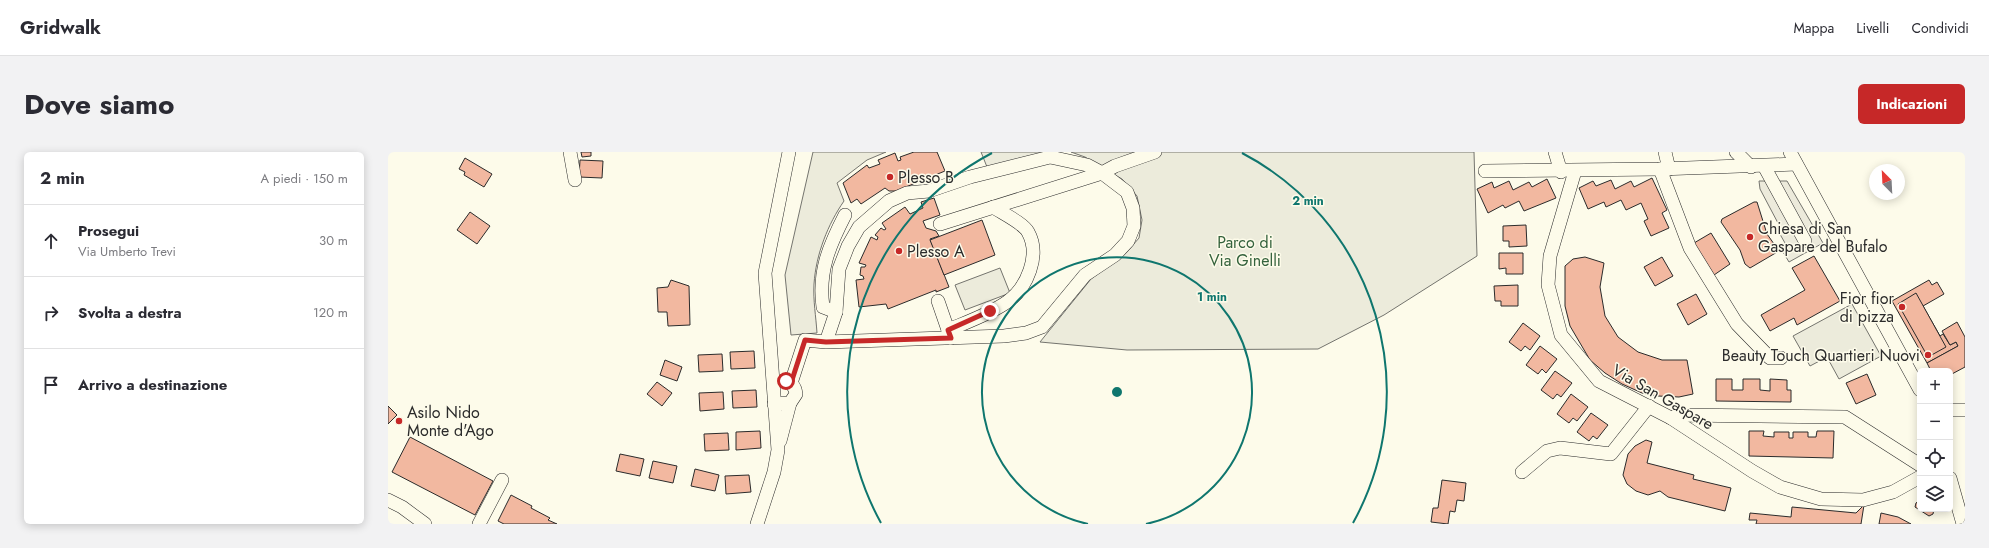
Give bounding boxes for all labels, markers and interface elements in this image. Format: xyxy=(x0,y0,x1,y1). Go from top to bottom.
text: Gridwalk xyxy=(20,14,101,41)
text: Mappa xyxy=(1793,18,1834,38)
text: Livelli xyxy=(1856,18,1889,38)
text: Condividi xyxy=(1911,18,1969,38)
text: Dove siamo xyxy=(24,84,174,125)
button: Indicazioni xyxy=(1858,84,1965,124)
north arrow xyxy=(1869,164,1905,200)
text: 2 min xyxy=(40,166,85,190)
place label: Plesso B xyxy=(898,166,954,189)
text: A piedi · 150 m xyxy=(261,169,348,188)
marker: Plesso B xyxy=(885,172,895,182)
text: 2 min xyxy=(1292,192,1324,210)
place label: Chiesa di San Gaspare del Bufalo xyxy=(1758,217,1888,258)
text: Prosegui xyxy=(78,220,139,242)
icon: ahead xyxy=(40,230,62,252)
text: 30 m xyxy=(319,231,348,250)
park label: Parco di Via Ginelli xyxy=(1209,231,1281,272)
marker: Chiesa di San Gaspare del Bufalo xyxy=(1745,232,1755,242)
place label: Plesso A xyxy=(907,240,965,263)
text: Via Umberto Trevi xyxy=(78,242,176,261)
marker: Plesso A xyxy=(894,246,904,256)
place label: Fior fior di pizza xyxy=(1840,287,1894,328)
text: 1 min xyxy=(1197,288,1227,306)
icon: right xyxy=(40,302,62,324)
text: Svolta a destra xyxy=(78,302,182,324)
route end xyxy=(981,302,999,320)
marker: Fior fior di pizza xyxy=(1897,302,1907,312)
text: 120 m xyxy=(313,303,348,322)
place label: Beauty Touch Quartieri Nuovi xyxy=(1722,344,1920,367)
marker: Beauty Touch Quartieri Nuovi xyxy=(1923,350,1933,360)
street label: Via San Gaspare xyxy=(1608,359,1718,435)
map controls xyxy=(1917,368,1953,512)
button: + xyxy=(1917,368,1953,404)
route start xyxy=(777,372,795,390)
icon: arrive xyxy=(40,374,62,396)
text: Arrivo a destinazione xyxy=(78,374,227,396)
centre of rings xyxy=(1110,385,1124,399)
place label: Asilo Nido Monte d'Ago xyxy=(407,401,494,442)
button: − xyxy=(1917,404,1953,440)
marker: Asilo Nido Monte d'Ago xyxy=(394,416,404,426)
button: locate xyxy=(1917,440,1953,476)
button: layers xyxy=(1917,476,1953,512)

